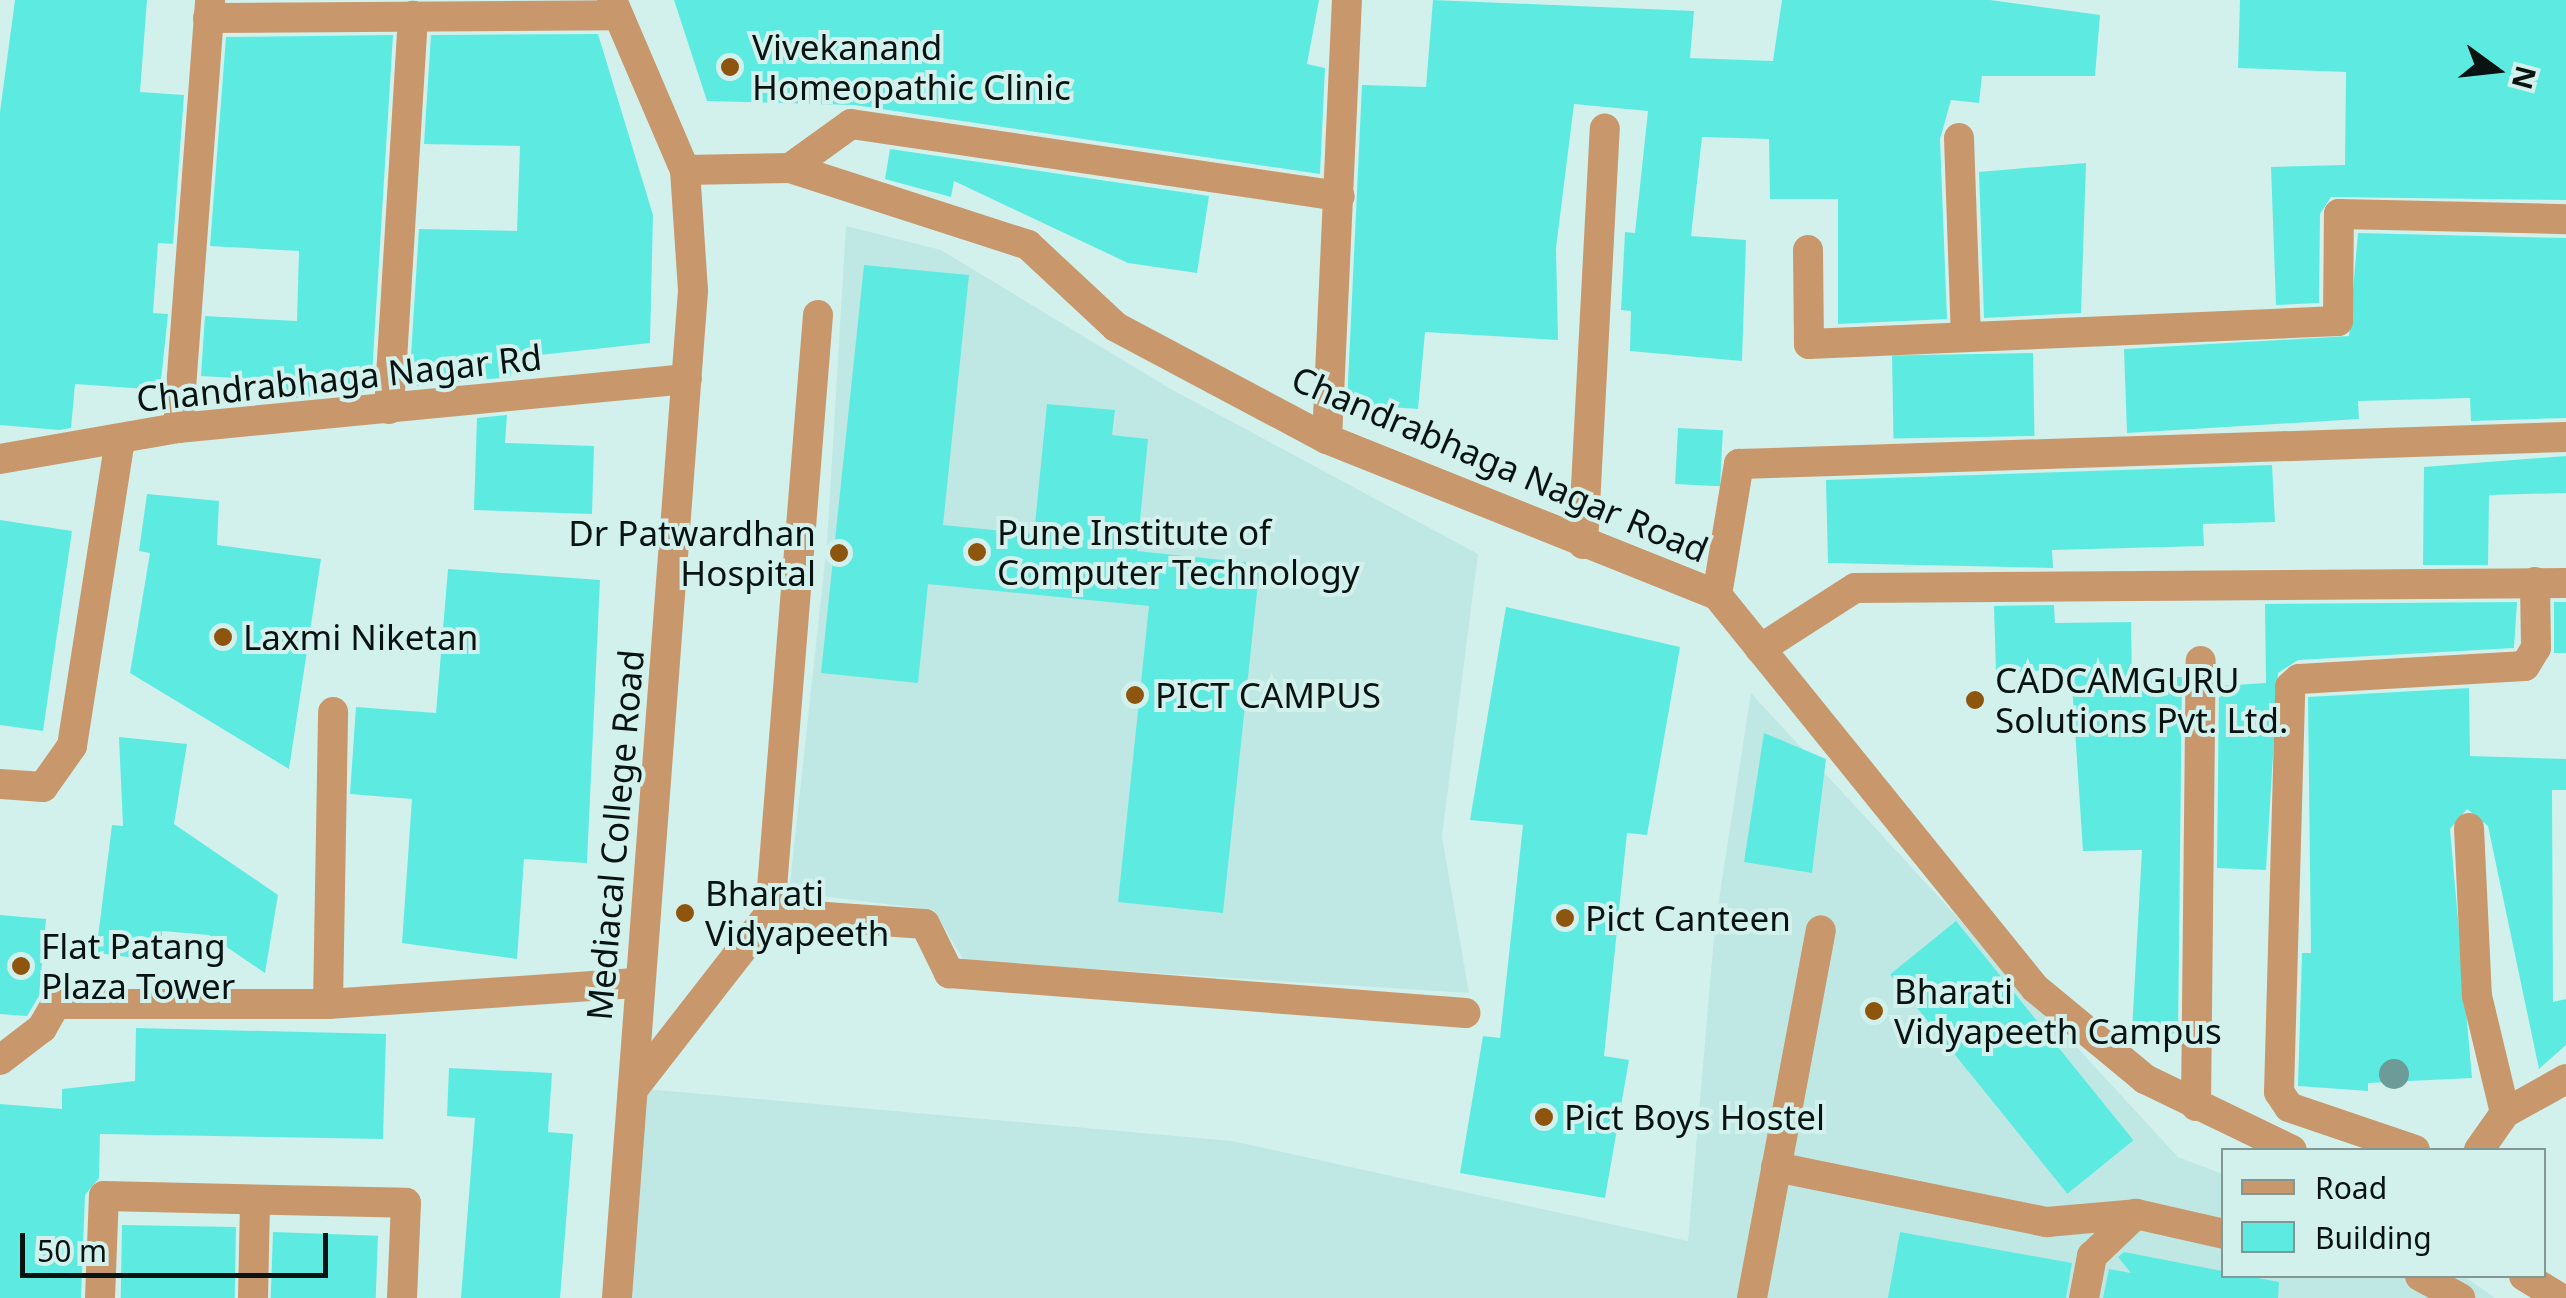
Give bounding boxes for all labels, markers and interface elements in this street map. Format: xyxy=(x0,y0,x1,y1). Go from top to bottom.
north arrow xyxy=(2446,20,2546,120)
place label: Vivekanand Homeopathic Clinic xyxy=(752,26,1071,108)
marker: Vivekanand Homeopathic Clinic xyxy=(717,54,743,80)
text: N xyxy=(2504,62,2546,94)
street label: Chandrabhaga Nagar Rd xyxy=(134,336,544,420)
street label: Chandrabhaga Nagar Road xyxy=(1286,357,1714,571)
place label: Pune Institute of Computer Technology xyxy=(997,511,1360,593)
place label: Dr Patwardhan Hospital xyxy=(568,512,816,594)
marker: Dr Patwardhan Hospital xyxy=(826,540,852,566)
marker: Pune Institute of Computer Technology xyxy=(966,541,988,563)
place label: Laxmi Niketan xyxy=(243,616,478,658)
marker: Laxmi Niketan xyxy=(212,626,234,648)
street label: Mediacal College Road xyxy=(578,648,652,1022)
place label: CADCAMGURU Solutions Pvt. Ltd. xyxy=(1995,659,2288,741)
place label: PICT CAMPUS xyxy=(1155,674,1381,716)
marker: PICT CAMPUS xyxy=(1124,684,1146,706)
marker: CADCAMGURU Solutions Pvt. Ltd. xyxy=(1964,689,1986,711)
place label: Bharati Vidyapeeth xyxy=(705,872,889,954)
place label: Pict Canteen xyxy=(1585,897,1791,939)
marker: Bharati Vidyapeeth xyxy=(674,902,696,924)
marker: Pict Canteen xyxy=(1554,907,1576,929)
place label: Flat Patang Plaza Tower xyxy=(41,925,235,1007)
marker: Flat Patang Plaza Tower xyxy=(10,955,32,977)
place label: Bharati Vidyapeeth Campus xyxy=(1894,970,2222,1052)
marker: Bharati Vidyapeeth Campus xyxy=(1863,1000,1885,1022)
place label: Pict Boys Hostel xyxy=(1564,1096,1825,1138)
marker: Pict Boys Hostel xyxy=(1533,1106,1555,1128)
legend xyxy=(2221,1148,2546,1278)
text: Road xyxy=(2315,1167,2387,1208)
scale bar xyxy=(25,1213,332,1275)
text: Building xyxy=(2315,1217,2432,1258)
text: 50 m xyxy=(37,1230,107,1271)

